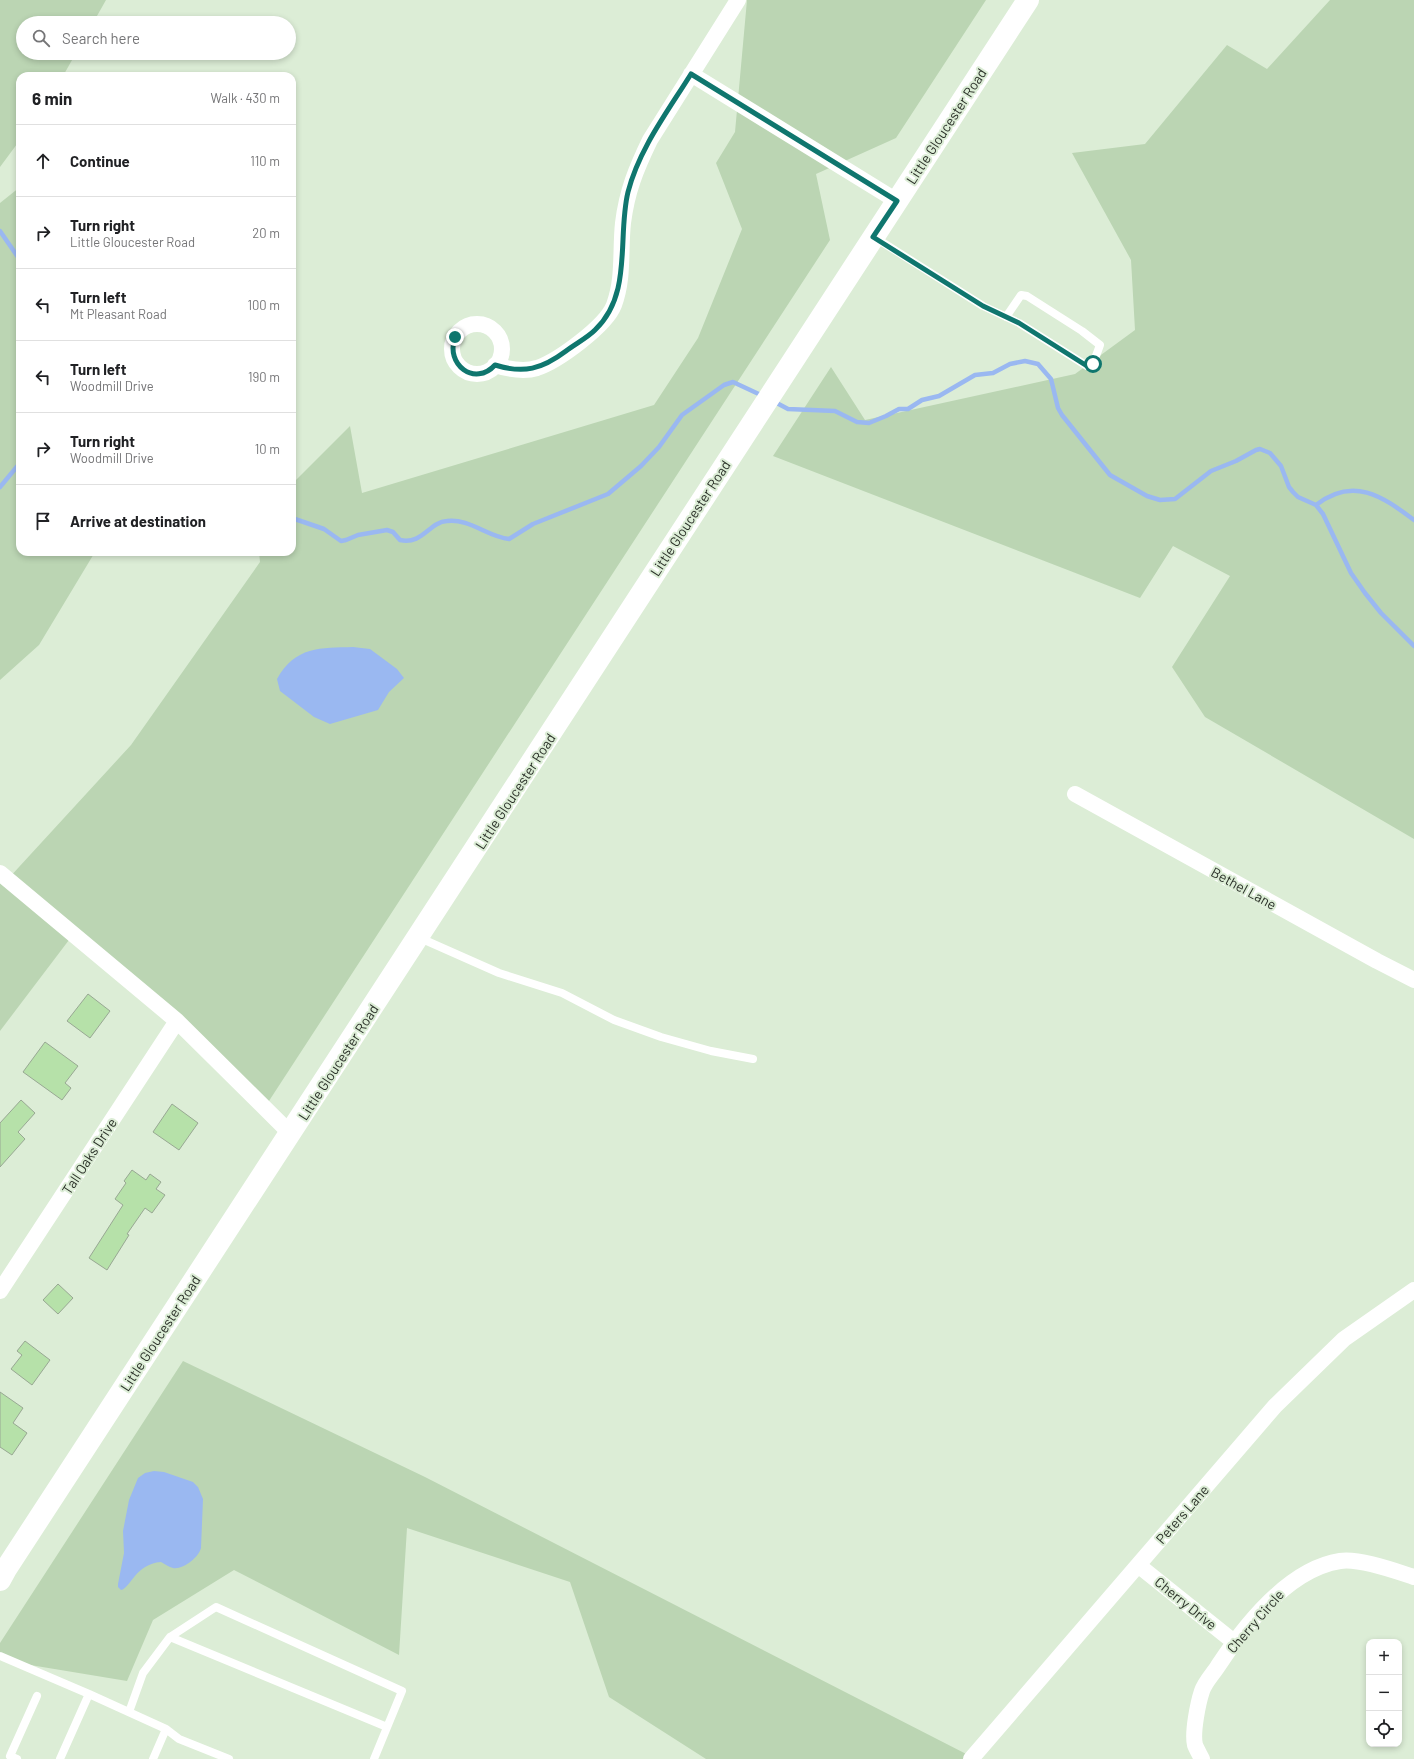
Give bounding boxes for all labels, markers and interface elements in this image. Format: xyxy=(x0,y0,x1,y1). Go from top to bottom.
search box xyxy=(16,16,296,60)
icon: search xyxy=(30,27,52,49)
text: Search here xyxy=(62,29,140,47)
street label: Little Gloucester Road xyxy=(902,65,990,187)
text: 6 min xyxy=(32,88,72,108)
text: Walk · 430 m xyxy=(211,90,280,106)
icon: ahead xyxy=(32,150,54,172)
text: Continue xyxy=(70,152,130,170)
text: 110 m xyxy=(250,153,280,169)
text: Turn right xyxy=(70,216,135,234)
icon: right xyxy=(32,222,54,244)
text: 20 m xyxy=(252,225,280,241)
text: Little Gloucester Road xyxy=(70,234,195,250)
text: Turn left xyxy=(70,288,126,306)
icon: left xyxy=(32,294,54,316)
text: 100 m xyxy=(247,297,280,313)
text: Mt Pleasant Road xyxy=(70,306,167,322)
route end xyxy=(446,328,464,346)
route start xyxy=(1084,355,1102,373)
text: Turn left xyxy=(70,360,126,378)
icon: left xyxy=(32,366,54,388)
text: 190 m xyxy=(248,369,280,385)
text: Woodmill Drive xyxy=(70,378,154,394)
text: Turn right xyxy=(70,432,135,450)
icon: right xyxy=(32,438,54,460)
text: 10 m xyxy=(255,441,280,457)
text: Woodmill Drive xyxy=(70,450,154,466)
street label: Little Gloucester Road xyxy=(646,457,734,579)
icon: arrive xyxy=(32,510,54,532)
text: Arrive at destination xyxy=(70,512,206,530)
street label: Little Gloucester Road xyxy=(471,730,559,852)
street label: Bethel Lane xyxy=(1208,863,1280,913)
street label: Little Gloucester Road xyxy=(294,1001,382,1123)
street label: Tall Oaks Drive xyxy=(58,1115,120,1197)
street label: Little Gloucester Road xyxy=(116,1272,204,1394)
street label: Peters Lane xyxy=(1152,1481,1212,1547)
street label: Cherry Drive xyxy=(1152,1573,1220,1633)
street label: Cherry Circle xyxy=(1223,1586,1287,1656)
map controls xyxy=(1366,1639,1402,1747)
button: + xyxy=(1366,1639,1402,1675)
button: − xyxy=(1366,1675,1402,1711)
button: locate xyxy=(1366,1711,1402,1747)

